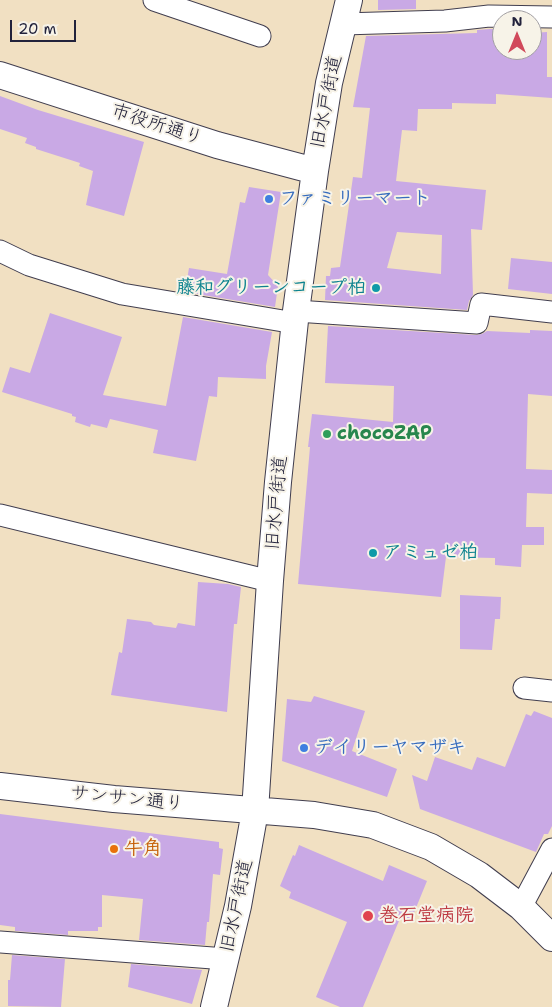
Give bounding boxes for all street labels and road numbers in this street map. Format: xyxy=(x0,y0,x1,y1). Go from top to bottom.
street label: 旧水戸街道 xyxy=(307,53,347,151)
street label: 市役所通り xyxy=(108,99,206,151)
street label: 旧水戸街道 xyxy=(262,455,292,551)
street label: サンサン通り xyxy=(69,782,185,816)
street label: 旧水戸街道 xyxy=(216,857,258,955)

